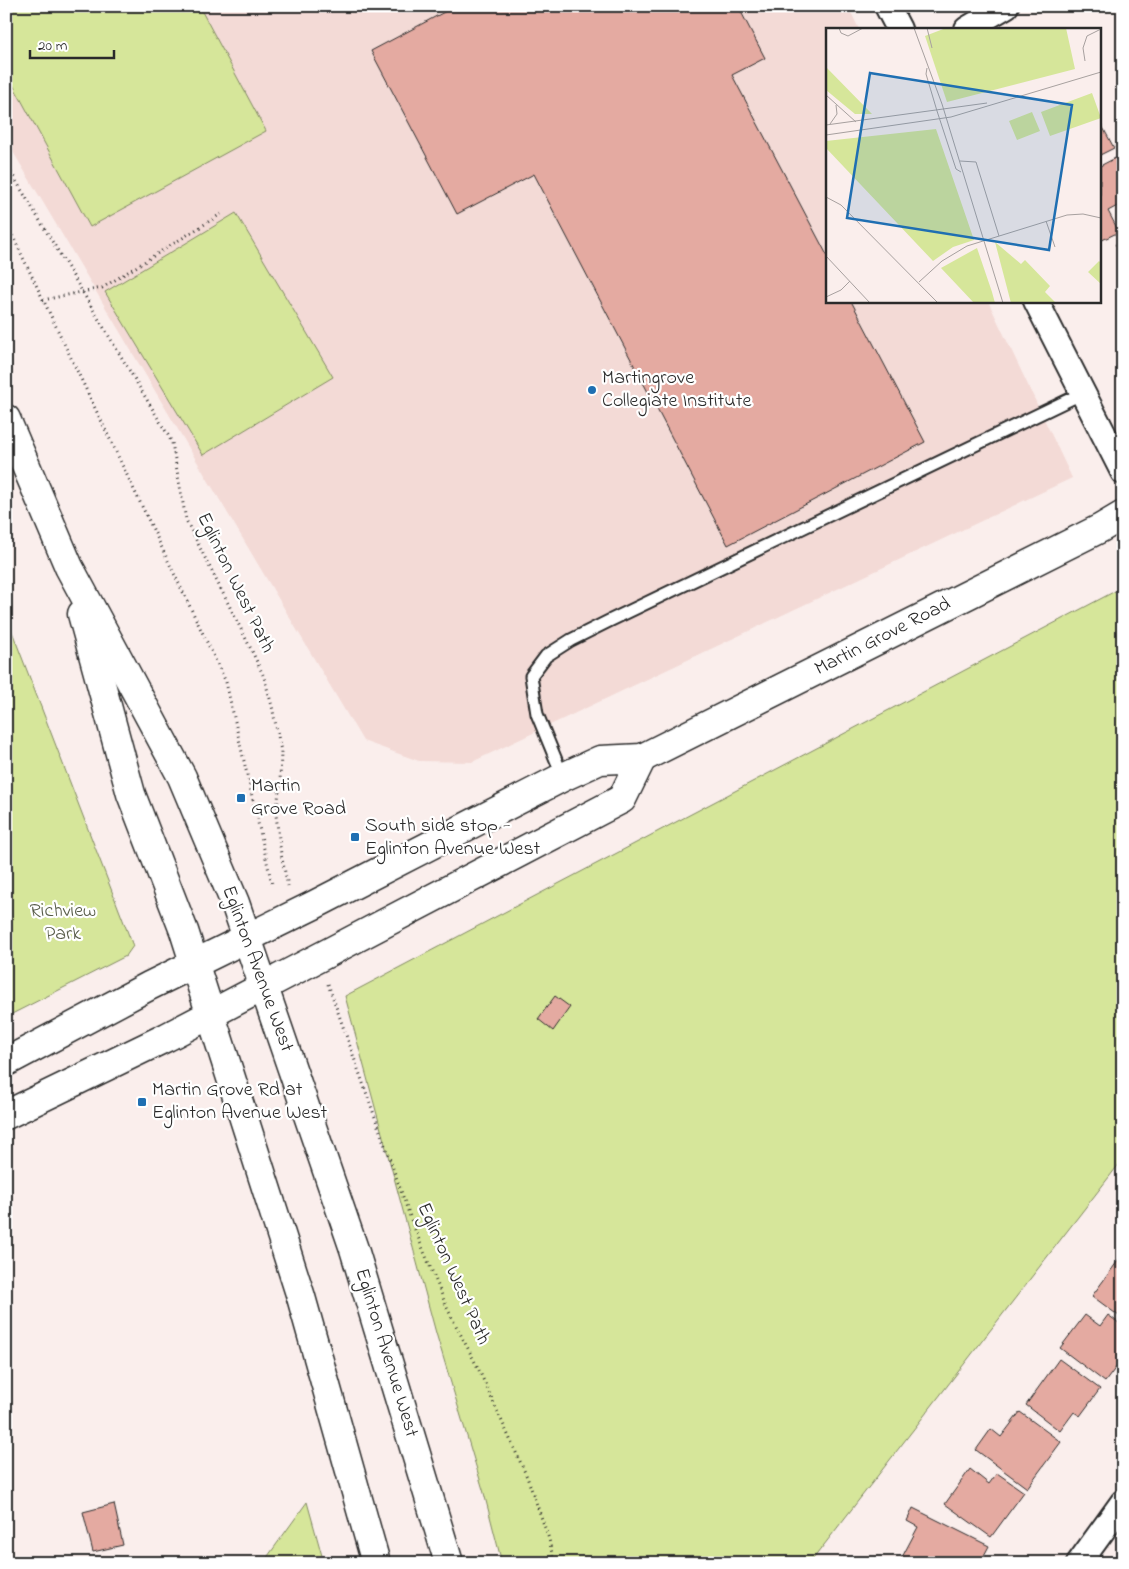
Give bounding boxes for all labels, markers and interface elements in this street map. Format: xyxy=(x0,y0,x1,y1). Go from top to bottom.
scale bar xyxy=(30,28,114,60)
inset map xyxy=(826,28,1102,302)
text: 20 m xyxy=(38,35,68,57)
place label: Martingrove Collegiate Institute xyxy=(602,364,751,417)
marker: Martingrove Collegiate Institute xyxy=(586,384,598,396)
street label: Eglinton West Path xyxy=(188,508,282,659)
street label: Martin Grove Road xyxy=(810,590,956,684)
place label: Martin Grove Road xyxy=(251,772,346,824)
marker: Martin Grove Road xyxy=(235,792,247,804)
place label: South side stop - Eglinton Avenue West xyxy=(365,812,541,865)
marker: South side stop - Eglinton Avenue West xyxy=(349,831,361,843)
street label: Eglinton Avenue West xyxy=(212,882,301,1057)
park label: Richview Park xyxy=(30,897,96,949)
place label: Martin Grove Rd at Eglinton Avenue West xyxy=(152,1076,328,1129)
marker: Martin Grove Rd at Eglinton Avenue West xyxy=(136,1096,148,1108)
street label: Eglinton West Path xyxy=(408,1198,497,1350)
street label: Eglinton Avenue West xyxy=(346,1265,426,1442)

